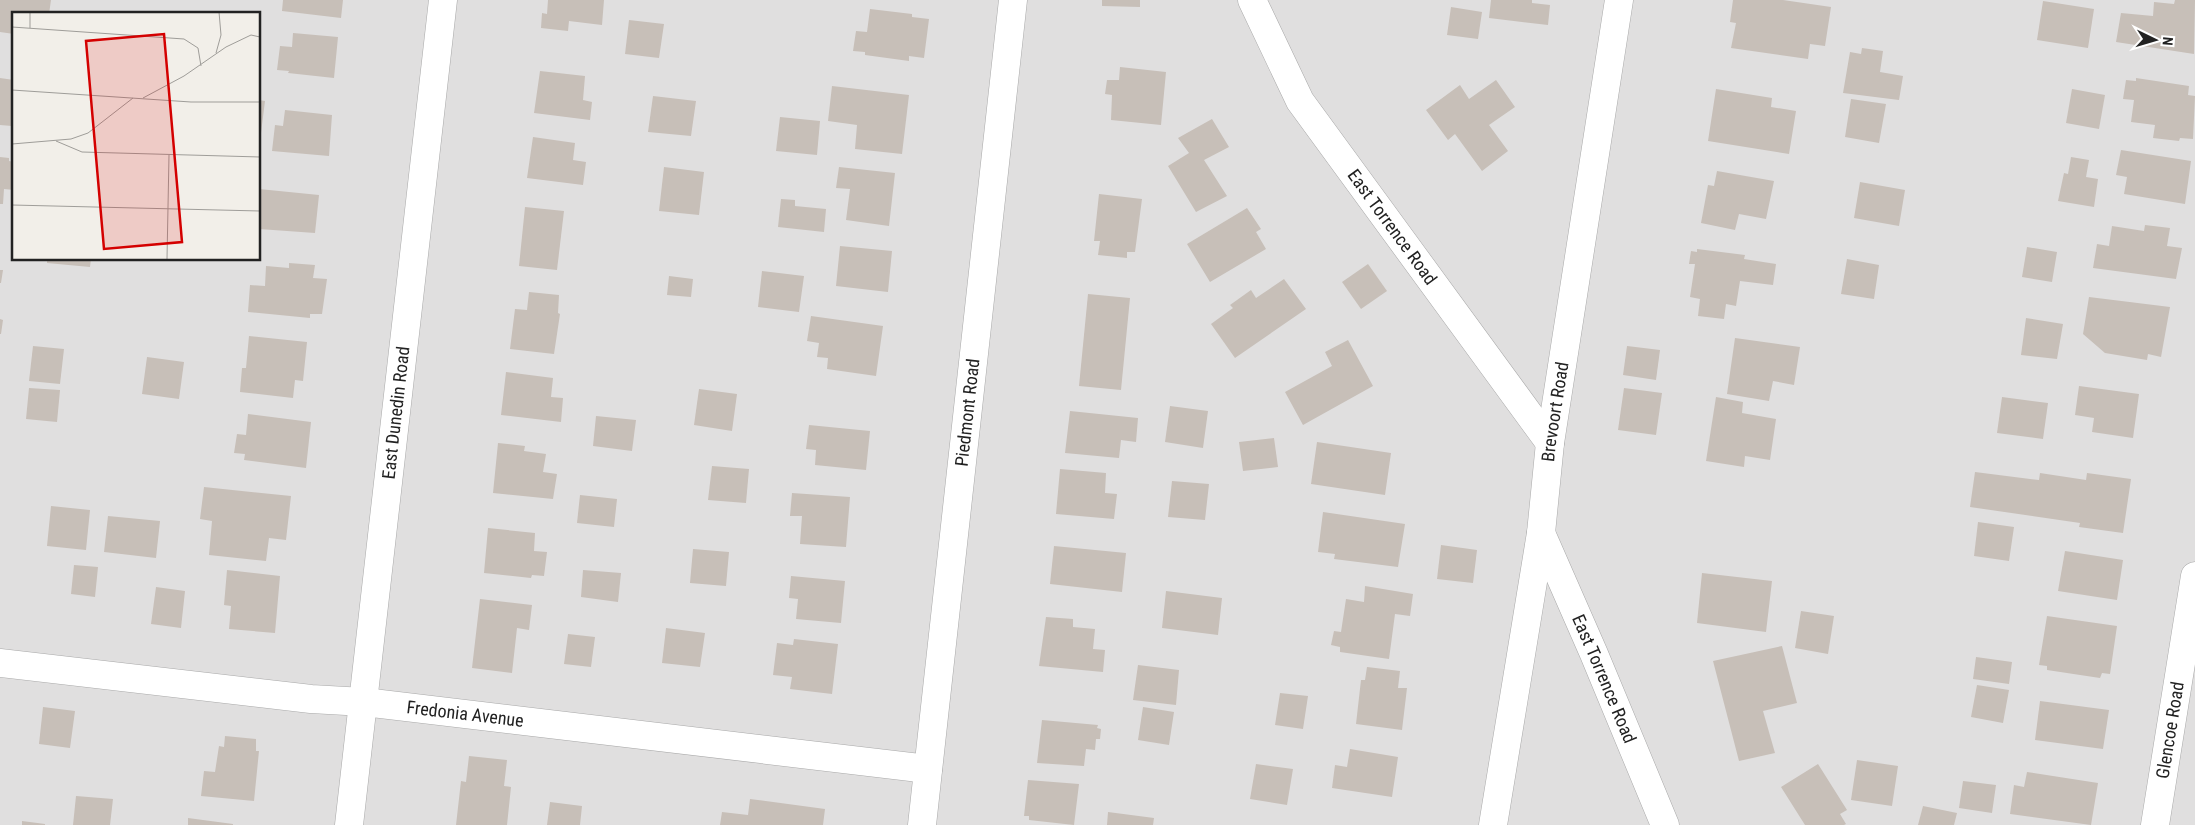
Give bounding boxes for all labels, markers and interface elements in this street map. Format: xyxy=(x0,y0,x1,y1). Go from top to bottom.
inset map xyxy=(12,12,260,260)
north arrow xyxy=(2130,15,2180,65)
text: N xyxy=(2160,36,2176,46)
street label: East Torrence Road xyxy=(1344,165,1442,288)
street label: East Dunedin Road xyxy=(377,345,413,480)
street label: Piedmont Road xyxy=(951,357,983,468)
street label: Brevoort Road xyxy=(1537,360,1573,463)
street label: East Torrence Road xyxy=(1568,611,1641,746)
street label: Glencoe Road xyxy=(2152,680,2188,780)
street label: Fredonia Avenue xyxy=(406,696,525,731)

